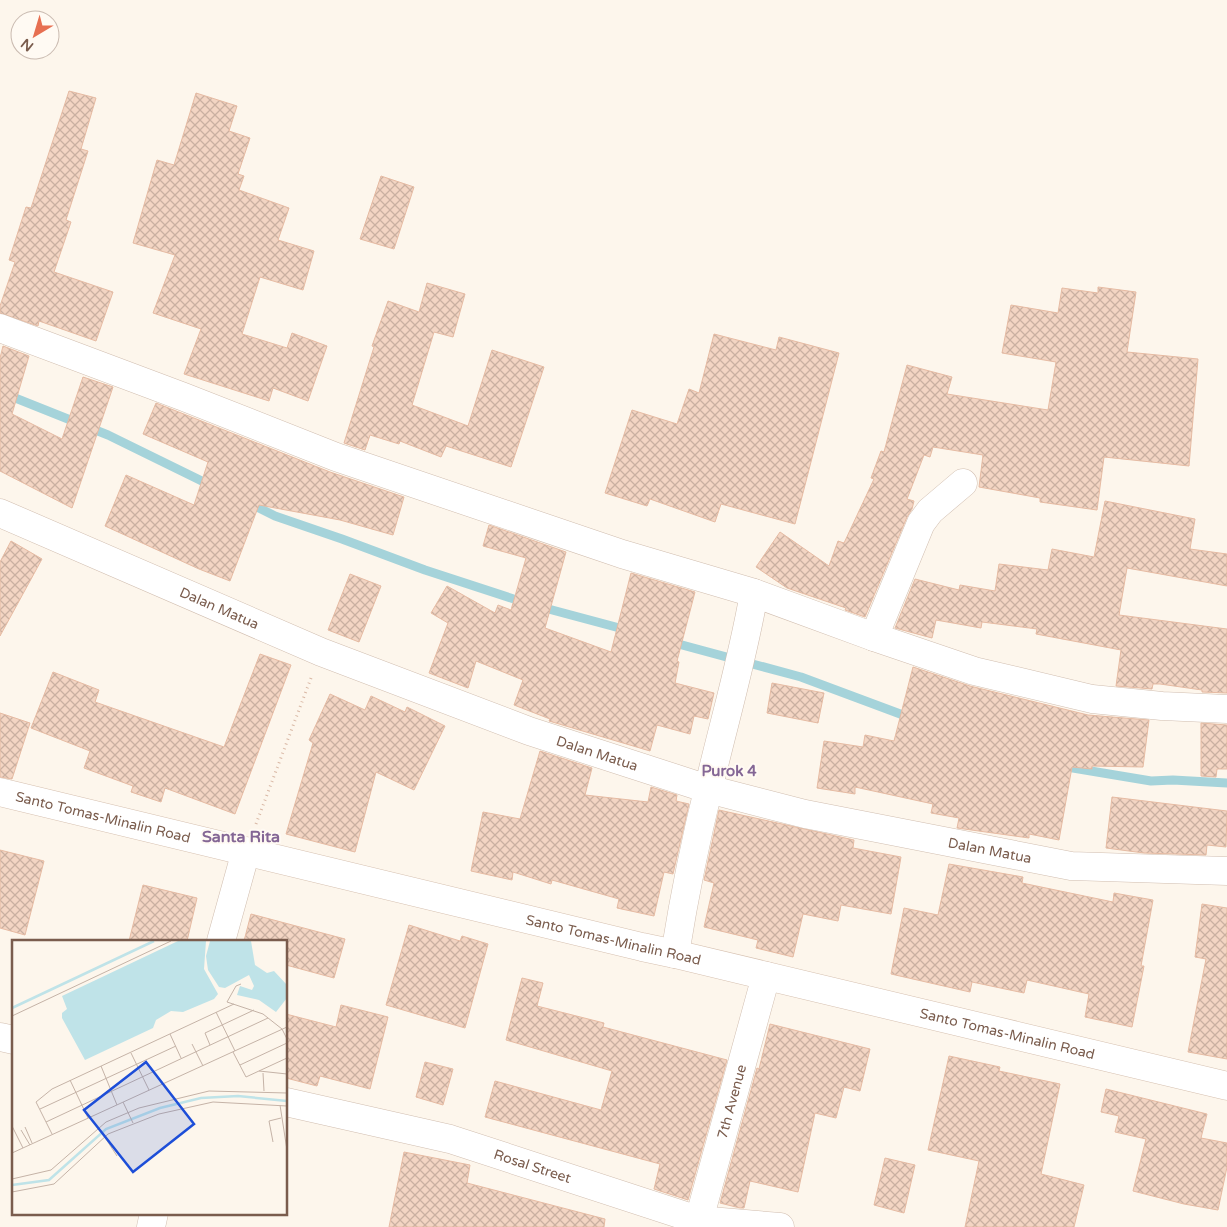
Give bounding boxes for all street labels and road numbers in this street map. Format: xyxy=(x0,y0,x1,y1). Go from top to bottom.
street label: Dalan Matua xyxy=(177,583,262,633)
street label: Dalan Matua xyxy=(554,732,640,774)
street label: Santo Tomas-Minalin Road xyxy=(14,788,192,846)
street label: Dalan Matua xyxy=(947,834,1033,867)
street label: Santo Tomas-Minalin Road xyxy=(524,911,703,968)
street label: Santo Tomas-Minalin Road xyxy=(918,1004,1097,1063)
street label: 7th Avenue xyxy=(713,1062,750,1141)
street label: Rosal Street xyxy=(492,1145,574,1187)

